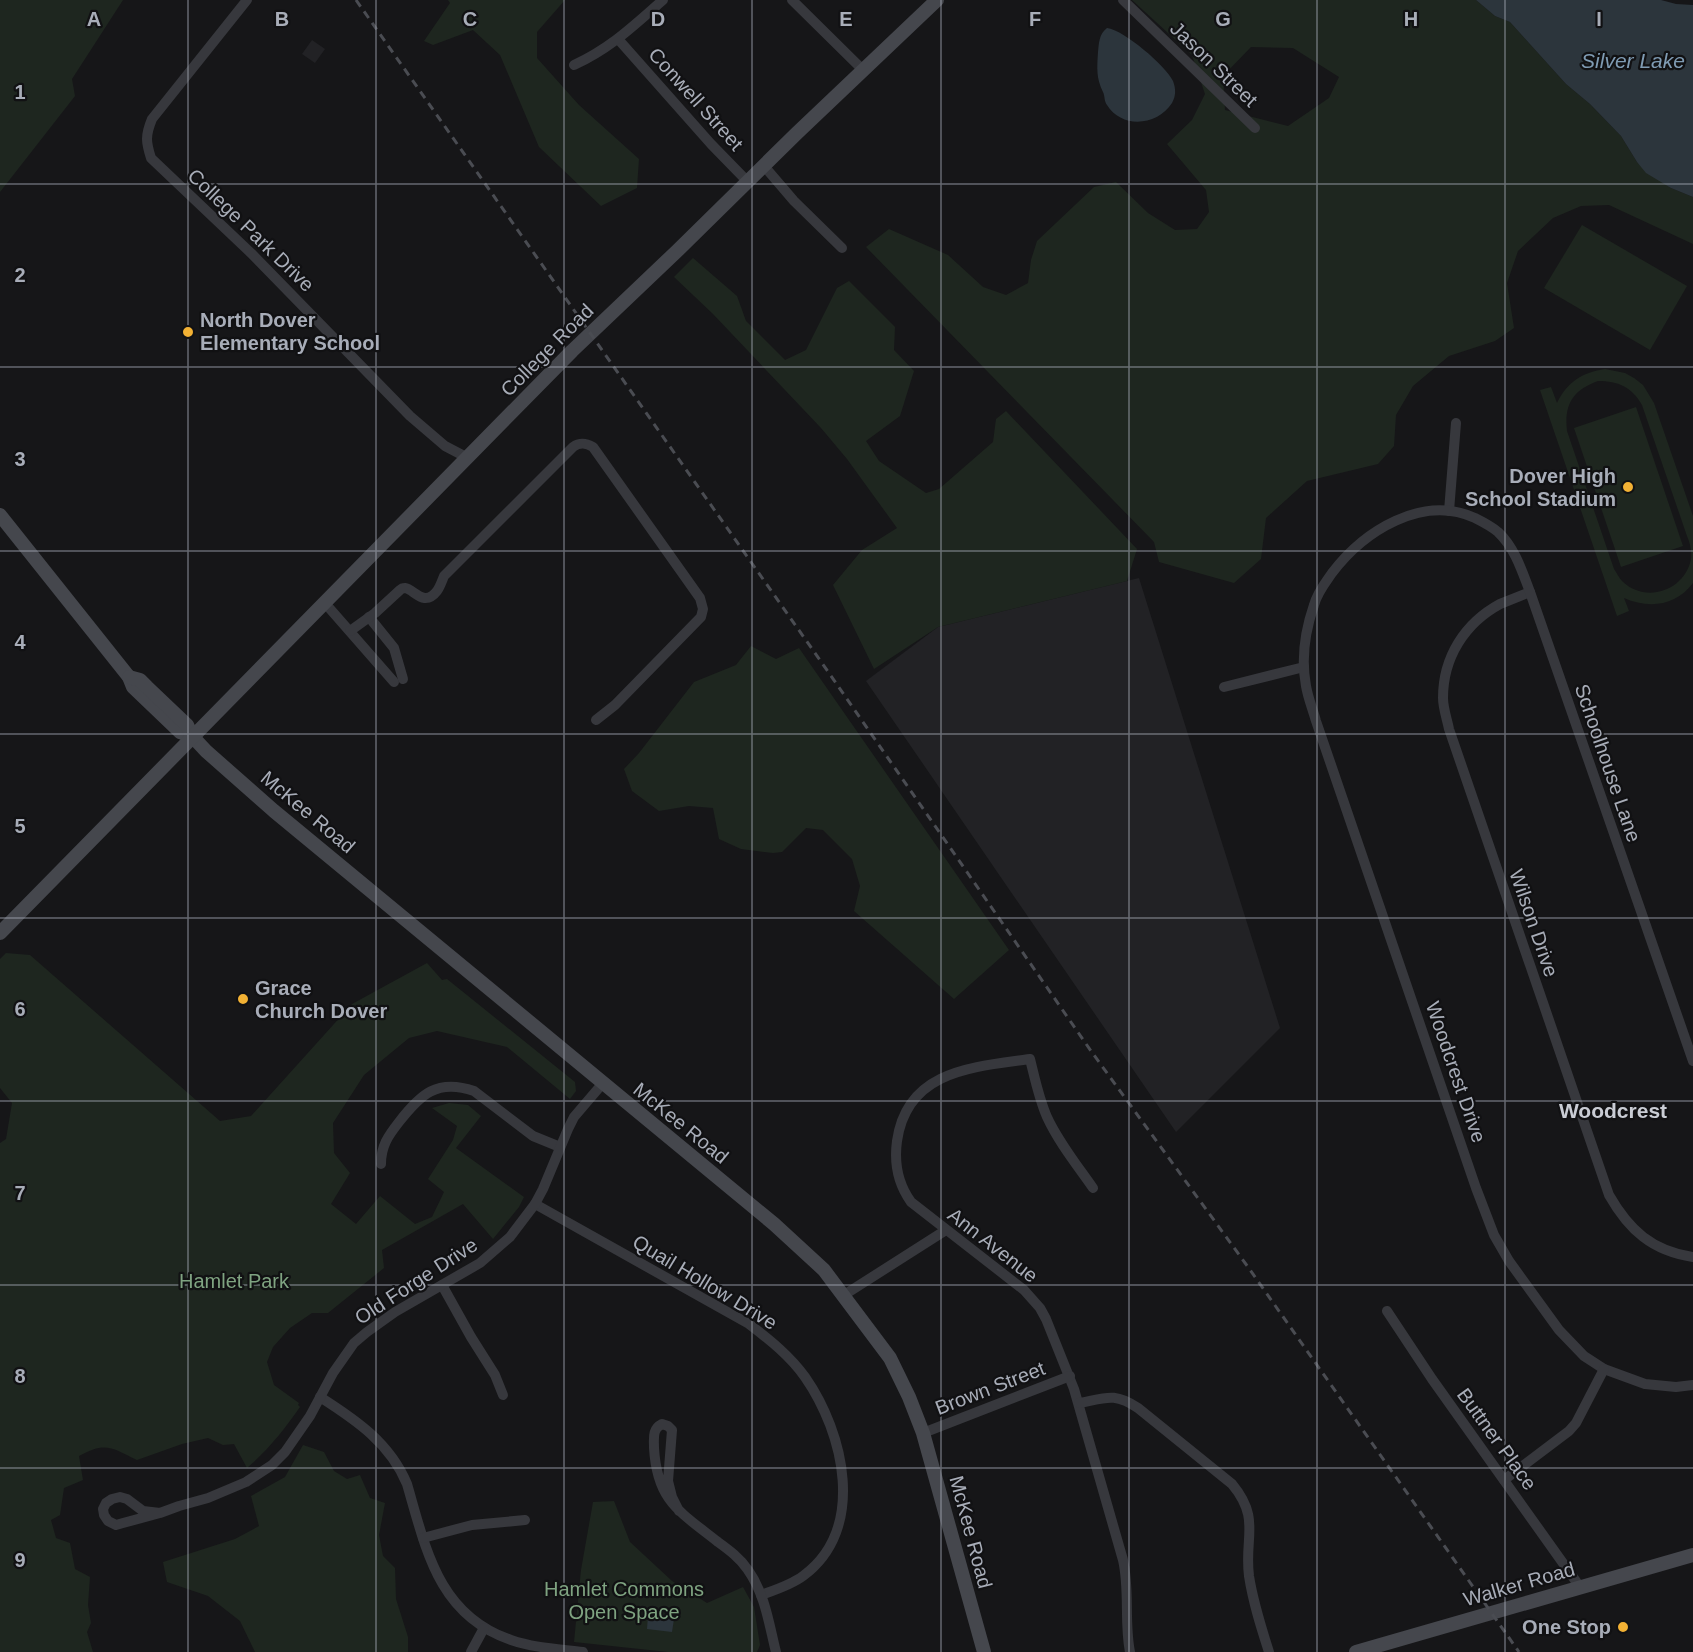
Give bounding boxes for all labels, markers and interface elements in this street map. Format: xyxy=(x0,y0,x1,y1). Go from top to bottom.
text: A xyxy=(87,8,101,30)
text: B xyxy=(275,8,289,30)
text: C xyxy=(463,8,477,30)
text: D xyxy=(651,8,665,30)
text: E xyxy=(839,8,853,30)
text: F xyxy=(1029,8,1041,30)
text: G xyxy=(1215,8,1231,30)
text: H xyxy=(1404,8,1418,30)
text: I xyxy=(1596,8,1602,30)
street label: Jason Street xyxy=(1166,17,1262,111)
street label: Conwell Street xyxy=(644,43,748,155)
water label: Silver Lake xyxy=(1581,49,1685,72)
text: 1 xyxy=(14,81,26,103)
street label: College Park Drive xyxy=(183,164,319,296)
text: 2 xyxy=(14,264,26,286)
street label: College Road xyxy=(496,299,598,401)
place label: North Dover Elementary School xyxy=(200,309,380,354)
marker: North Dover Elementary School xyxy=(181,325,195,339)
text: 3 xyxy=(14,448,26,470)
place label: Dover High School Stadium xyxy=(1465,465,1616,510)
marker: Dover High School Stadium xyxy=(1621,480,1635,494)
text: 4 xyxy=(14,631,26,653)
street label: Schoolhouse Lane xyxy=(1571,681,1645,845)
street label: McKee Road xyxy=(257,766,359,858)
text: 5 xyxy=(14,815,26,837)
street label: Wilson Drive xyxy=(1505,866,1563,980)
place label: Grace Church Dover xyxy=(255,977,387,1022)
marker: Grace Church Dover xyxy=(236,992,250,1006)
text: 6 xyxy=(14,998,26,1020)
street label: Woodcrest Drive xyxy=(1422,999,1490,1145)
street label: McKee Road xyxy=(629,1078,733,1168)
district label: Woodcrest xyxy=(1559,1099,1667,1122)
text: 7 xyxy=(14,1182,26,1204)
street label: Ann Avenue xyxy=(944,1203,1042,1287)
street label: Quail Hollow Drive xyxy=(629,1230,781,1334)
street label: Old Forge Drive xyxy=(351,1233,481,1329)
park label: Hamlet Park xyxy=(179,1270,290,1292)
street label: Brown Street xyxy=(932,1357,1048,1419)
text: 8 xyxy=(14,1365,26,1387)
street label: Buttner Place xyxy=(1453,1384,1541,1494)
street label: McKee Road xyxy=(945,1473,997,1591)
text: 9 xyxy=(14,1549,26,1571)
street label: Walker Road xyxy=(1461,1558,1577,1610)
park label: Hamlet Commons Open Space xyxy=(544,1578,704,1623)
place label: One Stop xyxy=(1522,1616,1611,1638)
marker: One Stop xyxy=(1616,1620,1630,1634)

